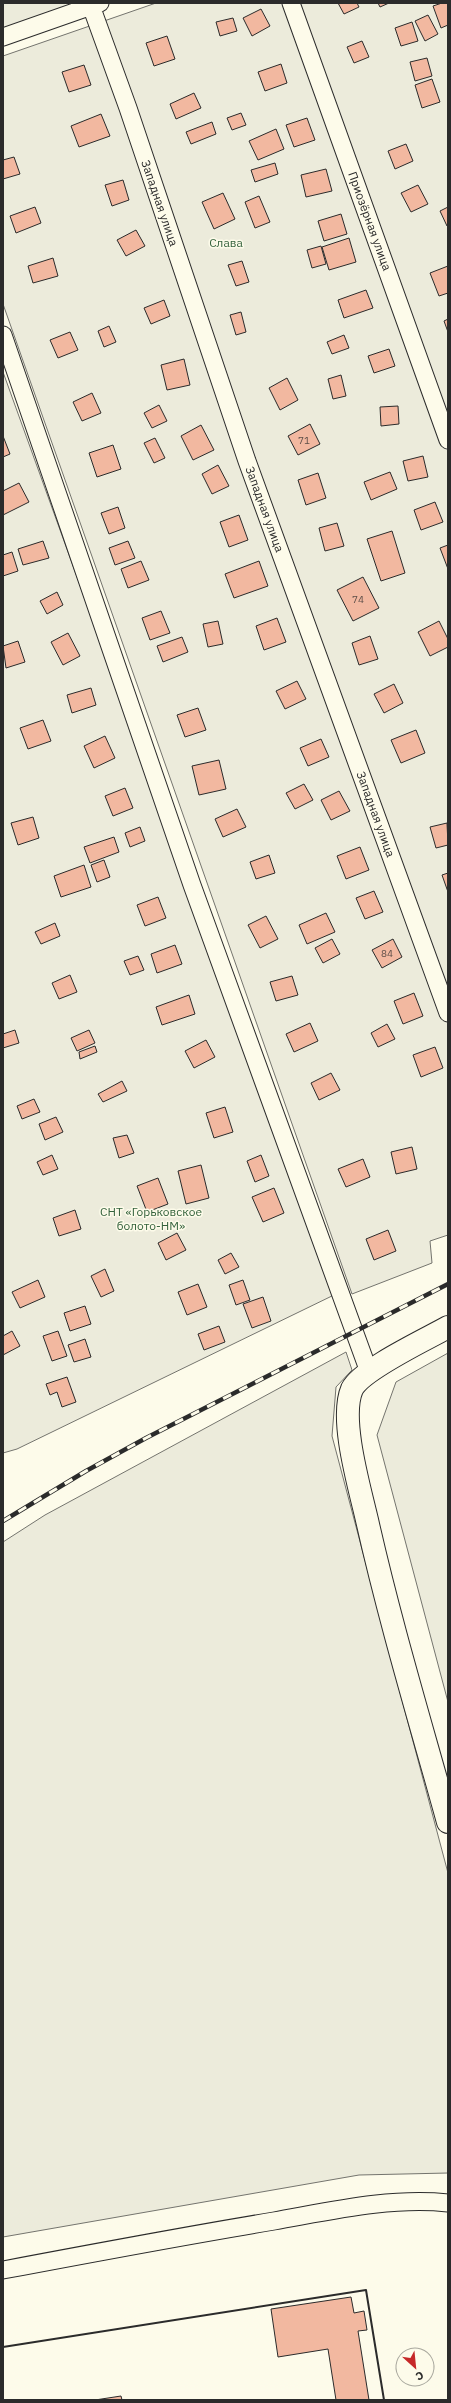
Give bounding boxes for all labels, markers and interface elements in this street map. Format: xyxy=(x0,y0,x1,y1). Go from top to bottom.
street label: Западная улица xyxy=(138,158,182,249)
street label: Приозёрная улица xyxy=(345,169,395,273)
park label: Слава xyxy=(209,235,243,250)
house number: 71 xyxy=(298,434,310,447)
street label: Западная улица xyxy=(243,464,288,554)
house number: 74 xyxy=(352,593,364,606)
street label: Западная улица xyxy=(354,769,399,859)
house number: 84 xyxy=(381,947,393,960)
park label: СНТ «Горьковское болото-НМ» xyxy=(100,1204,202,1233)
north arrow xyxy=(395,2347,435,2387)
text: С xyxy=(413,2368,426,2384)

